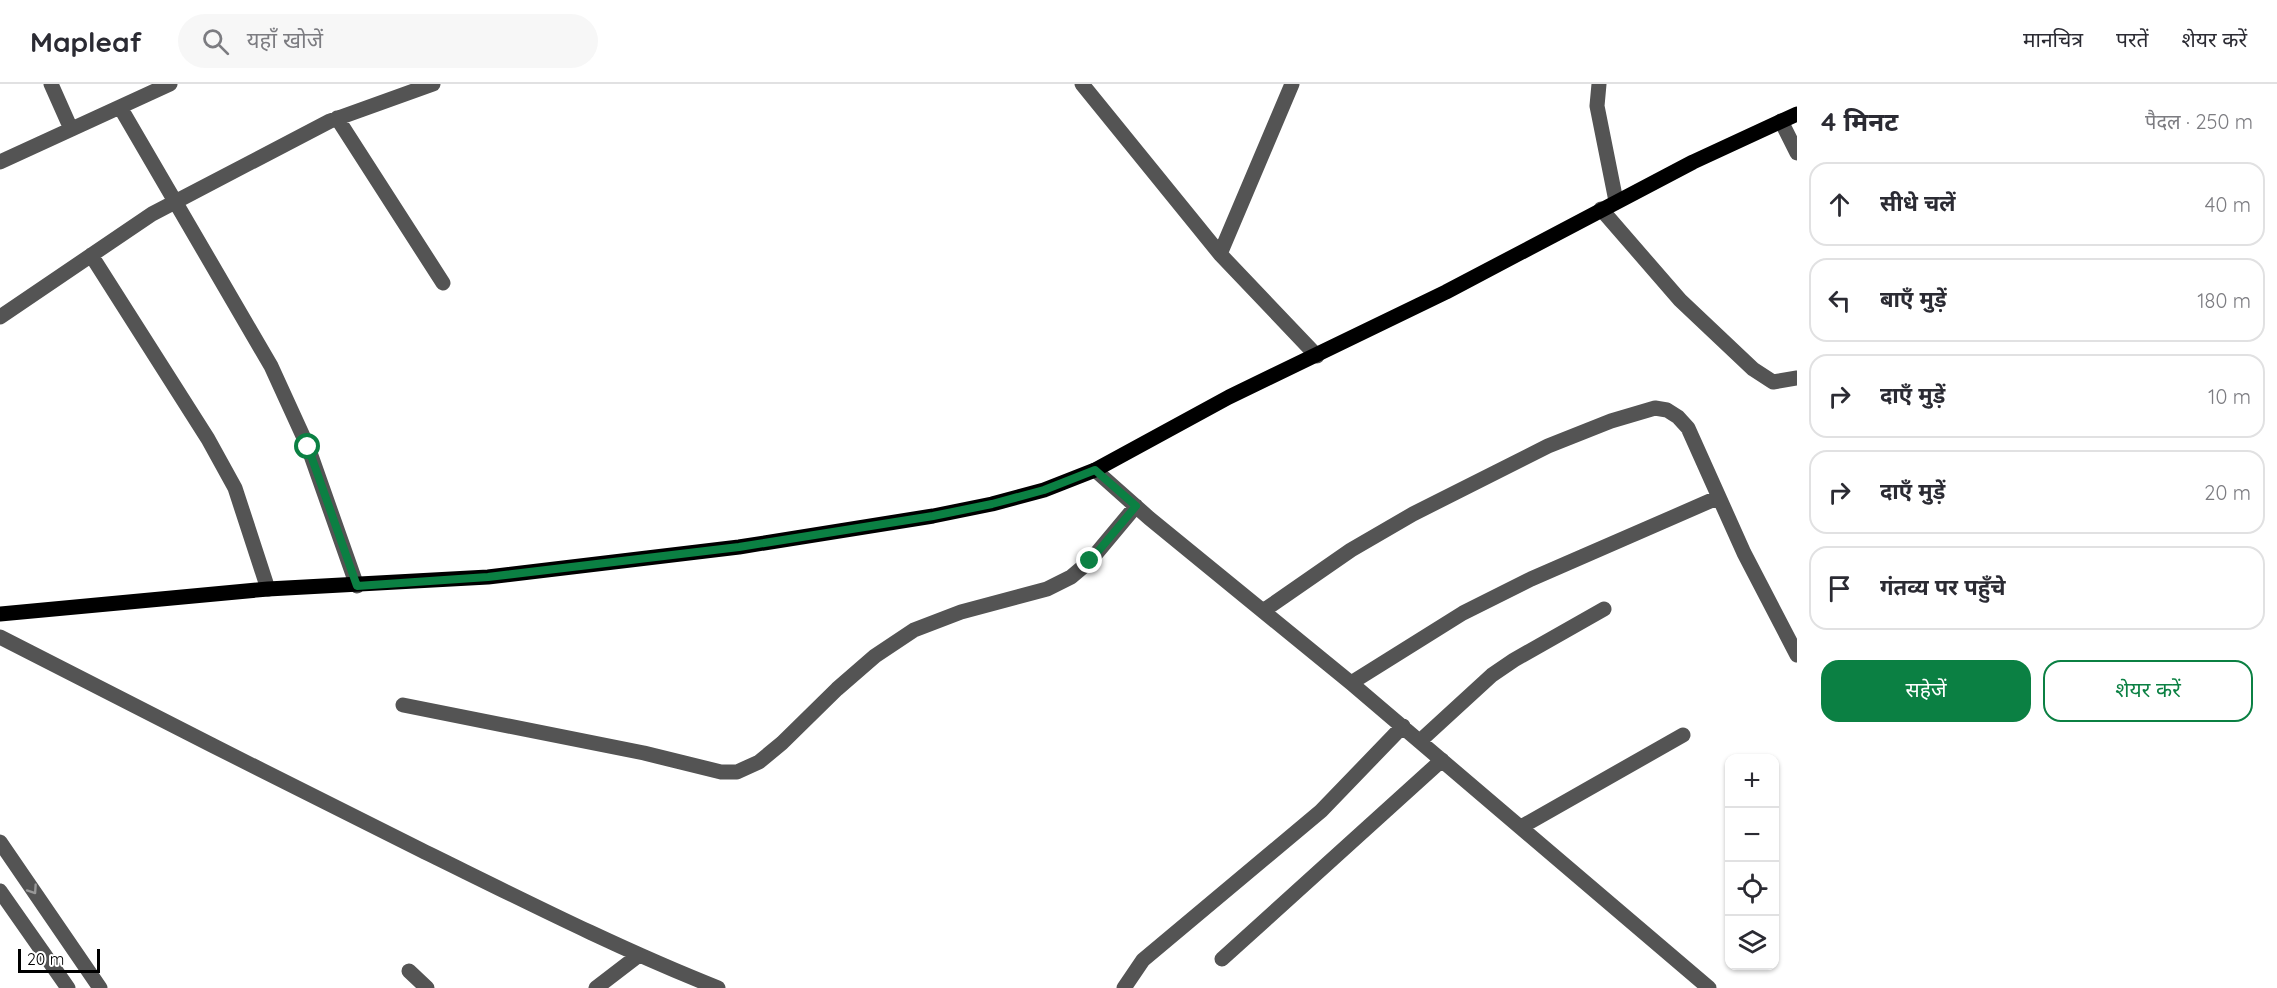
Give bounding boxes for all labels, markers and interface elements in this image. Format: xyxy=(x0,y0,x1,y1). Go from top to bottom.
search box xyxy=(178,14,598,68)
text: Mapleaf xyxy=(30,24,142,59)
icon: search xyxy=(199,25,232,58)
text: यहाँ खोजें xyxy=(247,26,323,54)
text: मानचित्र xyxy=(2023,26,2083,52)
text: परतें xyxy=(2116,26,2149,52)
text: शेयर करें xyxy=(2182,26,2247,52)
text: 4 मिनट xyxy=(1821,105,1898,138)
text: पैदल · 250 m xyxy=(2145,109,2253,134)
icon: ahead xyxy=(1823,188,1856,221)
text: सीधे चलें xyxy=(1880,189,1956,217)
text: 40 m xyxy=(2205,192,2251,217)
icon: left xyxy=(1823,284,1856,317)
text: बाएँ मुड़ें xyxy=(1880,285,1946,313)
text: 180 m xyxy=(2197,288,2251,313)
icon: right xyxy=(1823,380,1856,413)
text: दाएँ मुड़ें xyxy=(1880,381,1945,409)
text: 10 m xyxy=(2208,384,2251,409)
route start xyxy=(294,433,320,459)
icon: right xyxy=(1823,476,1856,509)
text: दाएँ मुड़ें xyxy=(1880,477,1945,505)
text: 20 m xyxy=(2204,480,2251,505)
route end xyxy=(1076,547,1102,573)
icon: arrive xyxy=(1823,572,1856,605)
text: गंतव्य पर पहुँचे xyxy=(1880,573,2005,601)
button: सहेजें xyxy=(1821,660,2031,722)
button: शेयर करें xyxy=(2043,660,2253,722)
map controls xyxy=(1725,754,1779,970)
button: + xyxy=(1725,754,1779,808)
button: − xyxy=(1725,808,1779,862)
button: locate xyxy=(1725,862,1779,916)
one-way arrow xyxy=(26,883,37,894)
button: layers xyxy=(1725,916,1779,970)
scale bar xyxy=(18,946,100,974)
text: 20 m xyxy=(27,949,64,969)

